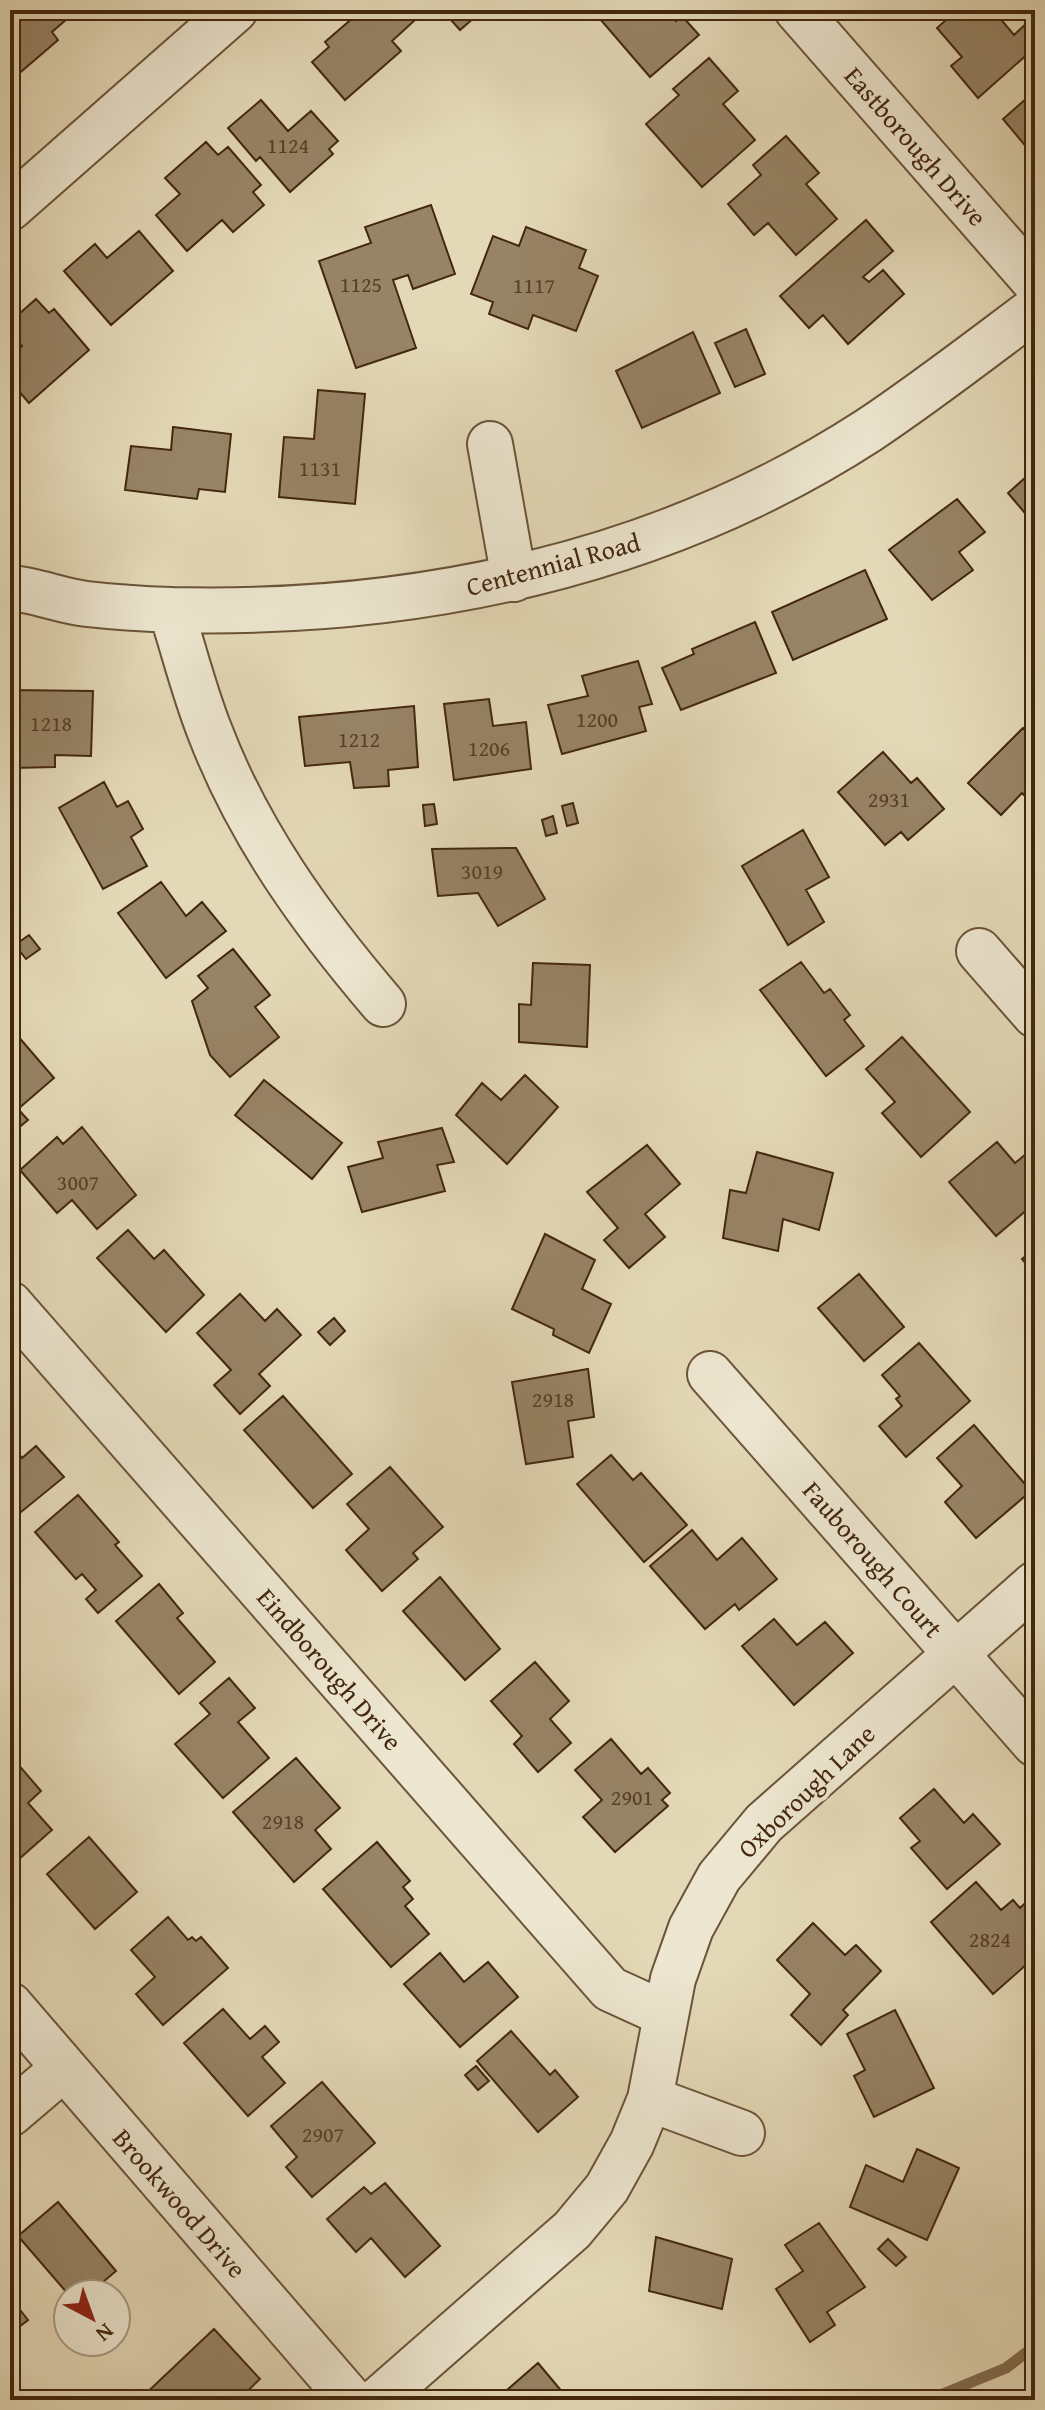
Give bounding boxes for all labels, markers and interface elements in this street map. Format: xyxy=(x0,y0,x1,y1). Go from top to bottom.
street label: Eastborough Drive xyxy=(835,57,997,235)
house number: 1124 xyxy=(267,129,309,161)
house number: 1125 xyxy=(340,268,382,300)
house number: 1117 xyxy=(513,269,555,301)
house number: 1131 xyxy=(299,452,341,484)
street label: Centennial Road xyxy=(462,522,644,606)
house number: 1200 xyxy=(576,703,618,735)
house number: 1218 xyxy=(30,707,72,739)
house number: 1212 xyxy=(338,723,380,755)
house number: 1206 xyxy=(468,732,510,764)
house number: 2931 xyxy=(868,783,910,815)
house number: 3019 xyxy=(461,855,503,887)
house number: 3007 xyxy=(57,1166,99,1198)
house number: 2918 xyxy=(532,1383,574,1415)
street label: Fauborough Court xyxy=(794,1472,952,1646)
street label: Eindborough Drive xyxy=(248,1579,412,1759)
street label: Oxborough Lane xyxy=(728,1715,884,1867)
house number: 2901 xyxy=(611,1781,653,1813)
house number: 2918 xyxy=(262,1805,304,1837)
house number: 2824 xyxy=(969,1923,1011,1955)
house number: 2907 xyxy=(302,2118,344,2150)
street label: Brookwood Drive xyxy=(104,2120,256,2286)
north arrow xyxy=(52,2278,132,2358)
text: N xyxy=(89,2316,121,2350)

